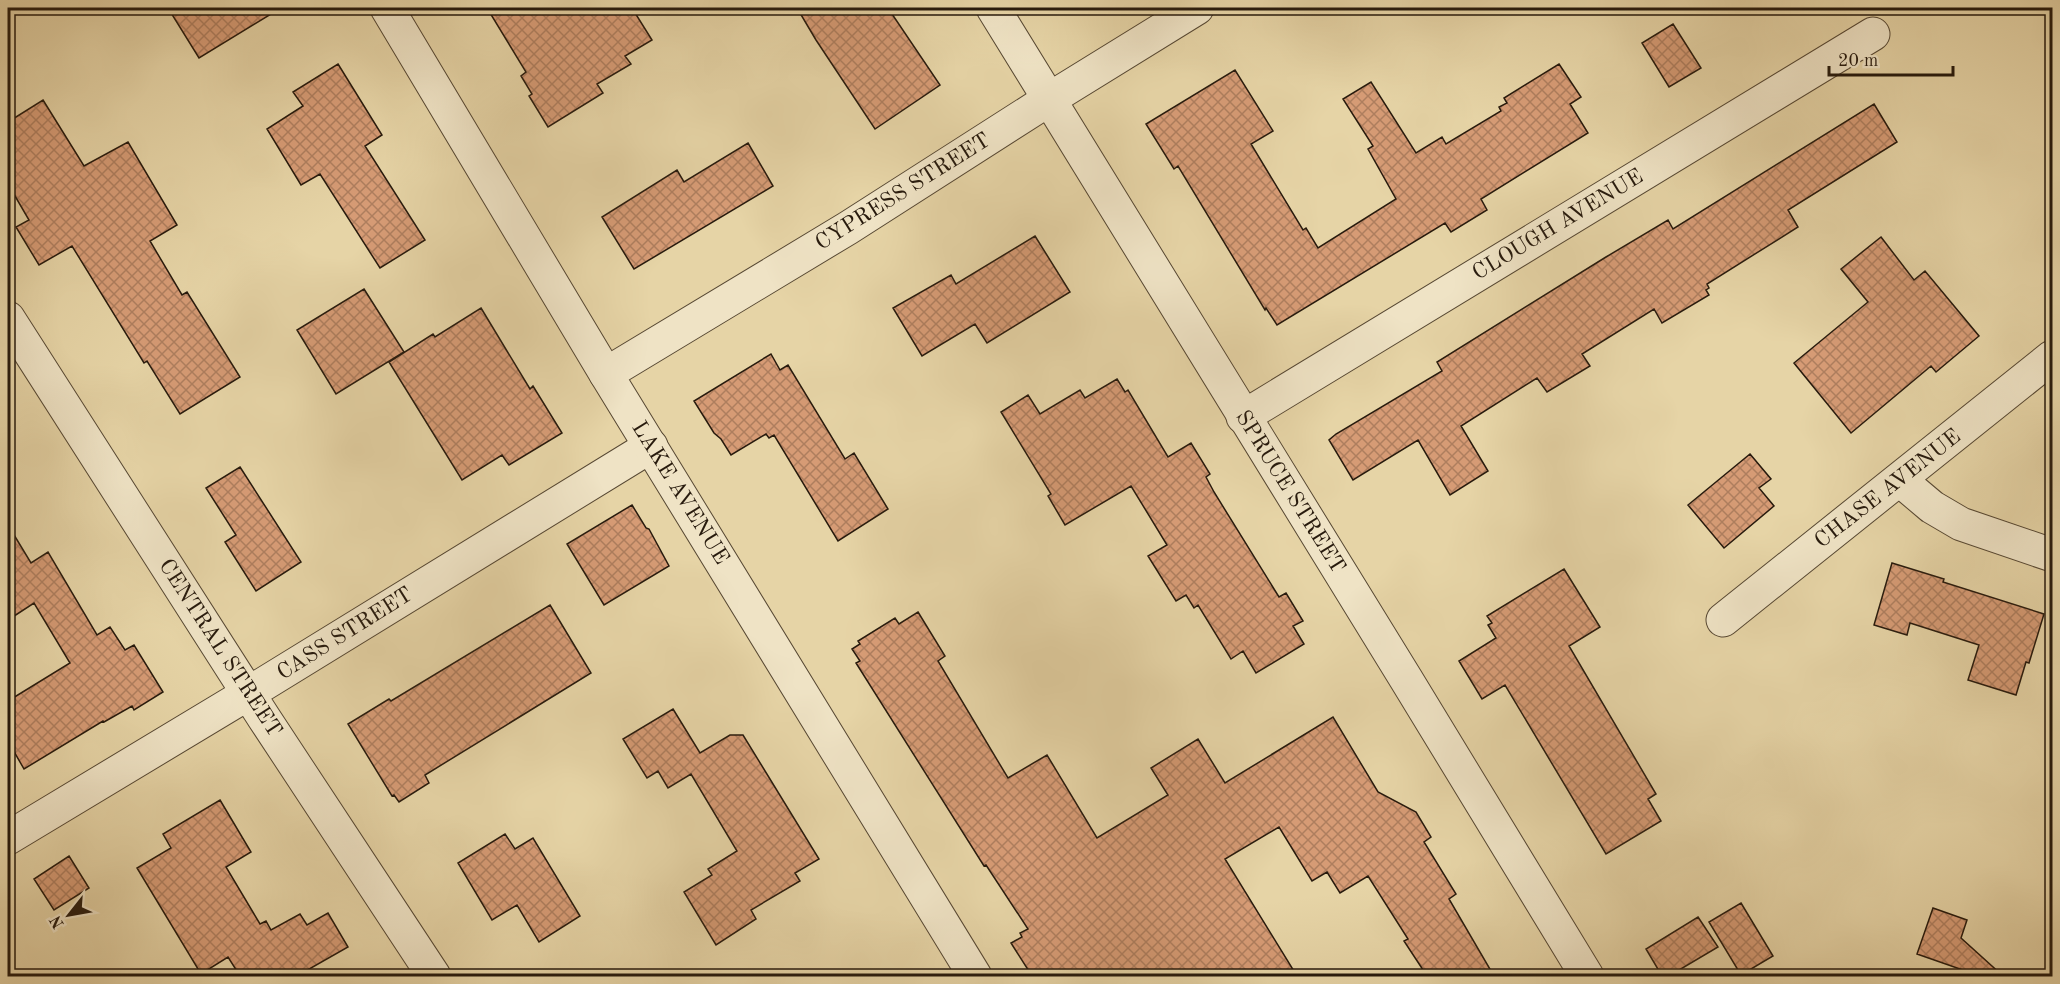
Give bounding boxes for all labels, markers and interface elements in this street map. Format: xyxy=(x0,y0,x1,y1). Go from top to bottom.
scale bar xyxy=(1829,39,1954,77)
text: 20 m xyxy=(1838,52,1878,70)
street label: CYPRESS STREET xyxy=(812,129,994,255)
street label: CLOUGH AVENUE xyxy=(1469,165,1647,285)
street label: SPRUCE STREET xyxy=(1231,407,1349,577)
street label: LAKE AVENUE xyxy=(627,418,733,568)
street label: CHASE AVENUE xyxy=(1811,425,1965,553)
street label: CENTRAL STREET xyxy=(154,555,286,741)
street label: CASS STREET xyxy=(273,584,417,684)
north arrow xyxy=(39,885,99,945)
text: N xyxy=(47,912,68,931)

